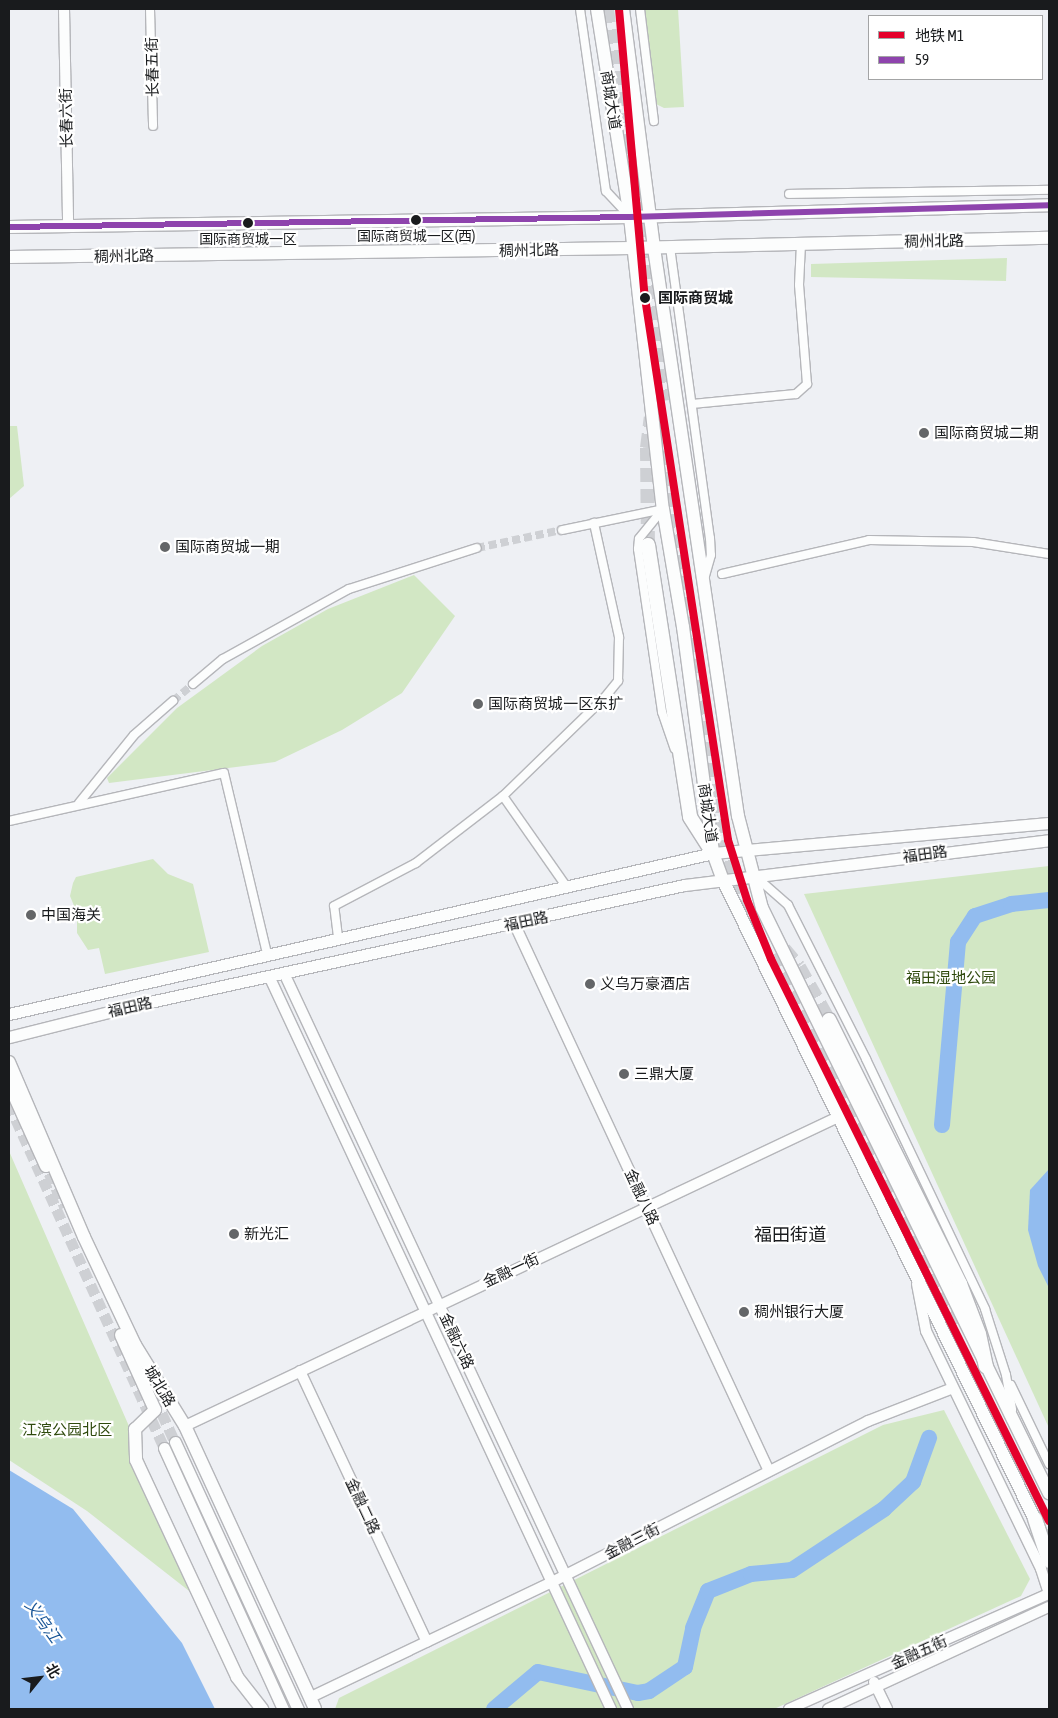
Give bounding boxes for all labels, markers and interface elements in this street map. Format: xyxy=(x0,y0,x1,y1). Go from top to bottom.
legend xyxy=(868,15,1043,80)
text: 地铁 M1 xyxy=(915,27,964,44)
street label: 长春五街 xyxy=(142,37,162,97)
text: 59 xyxy=(915,51,929,68)
street label: 商城大道 xyxy=(597,69,625,131)
street label: 长春六街 xyxy=(56,88,76,148)
marker: 国际商贸城一区(西) xyxy=(411,215,421,225)
marker: 国际商贸城一区 xyxy=(243,218,253,228)
place label: 国际商贸城一区(西) xyxy=(357,228,475,244)
place label: 国际商贸城一区 xyxy=(199,231,297,247)
street label: 稠州北路 xyxy=(904,231,964,251)
street label: 稠州北路 xyxy=(499,240,559,260)
street label: 稠州北路 xyxy=(94,246,154,266)
marker: 国际商贸城 xyxy=(636,289,654,307)
place label: 国际商贸城 xyxy=(658,289,733,307)
place label: 国际商贸城二期 xyxy=(934,424,1039,442)
marker: 国际商贸城二期 xyxy=(918,427,930,439)
place label: 国际商贸城一期 xyxy=(175,538,280,556)
marker: 国际商贸城一期 xyxy=(159,541,171,553)
place label: 国际商贸城一区东扩 xyxy=(488,695,623,713)
marker: 国际商贸城一区东扩 xyxy=(472,698,484,710)
street label: 商城大道 xyxy=(695,782,721,844)
street label: 福田路 xyxy=(901,842,949,866)
place label: 中国海关 xyxy=(41,906,101,924)
street label: 福田路 xyxy=(502,908,550,934)
marker: 中国海关 xyxy=(25,909,37,921)
park label: 福田湿地公园 xyxy=(906,969,996,987)
place label: 义乌万豪酒店 xyxy=(600,975,690,993)
marker: 义乌万豪酒店 xyxy=(584,978,596,990)
street label: 福田路 xyxy=(106,993,154,1021)
place label: 三鼎大厦 xyxy=(634,1065,694,1083)
marker: 三鼎大厦 xyxy=(618,1068,630,1080)
street label: 金融八路 xyxy=(621,1166,663,1228)
district label: 福田街道 xyxy=(754,1224,826,1246)
place label: 新光汇 xyxy=(244,1225,289,1243)
marker: 新光汇 xyxy=(228,1228,240,1240)
street label: 金融一街 xyxy=(480,1249,542,1291)
place label: 稠州银行大厦 xyxy=(754,1303,844,1321)
marker: 稠州银行大厦 xyxy=(738,1306,750,1318)
street label: 金融六路 xyxy=(436,1310,478,1372)
street label: 城北路 xyxy=(141,1362,179,1410)
park label: 江滨公园北区 xyxy=(22,1421,112,1439)
street label: 金融二路 xyxy=(342,1475,384,1537)
street label: 金融三街 xyxy=(601,1519,663,1563)
water label: 义乌江 xyxy=(21,1596,65,1646)
street label: 金融五街 xyxy=(888,1632,950,1672)
north arrow xyxy=(15,1653,65,1703)
text: 北 xyxy=(43,1661,64,1681)

